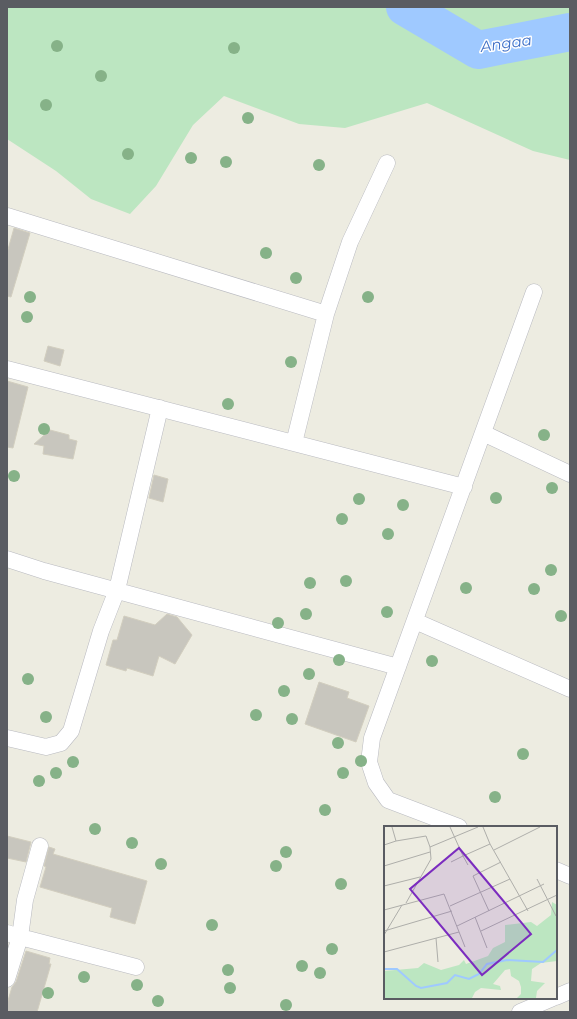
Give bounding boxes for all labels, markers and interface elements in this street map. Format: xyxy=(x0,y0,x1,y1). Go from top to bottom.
water label: Angaa xyxy=(478,30,533,56)
inset map xyxy=(384,826,557,999)

